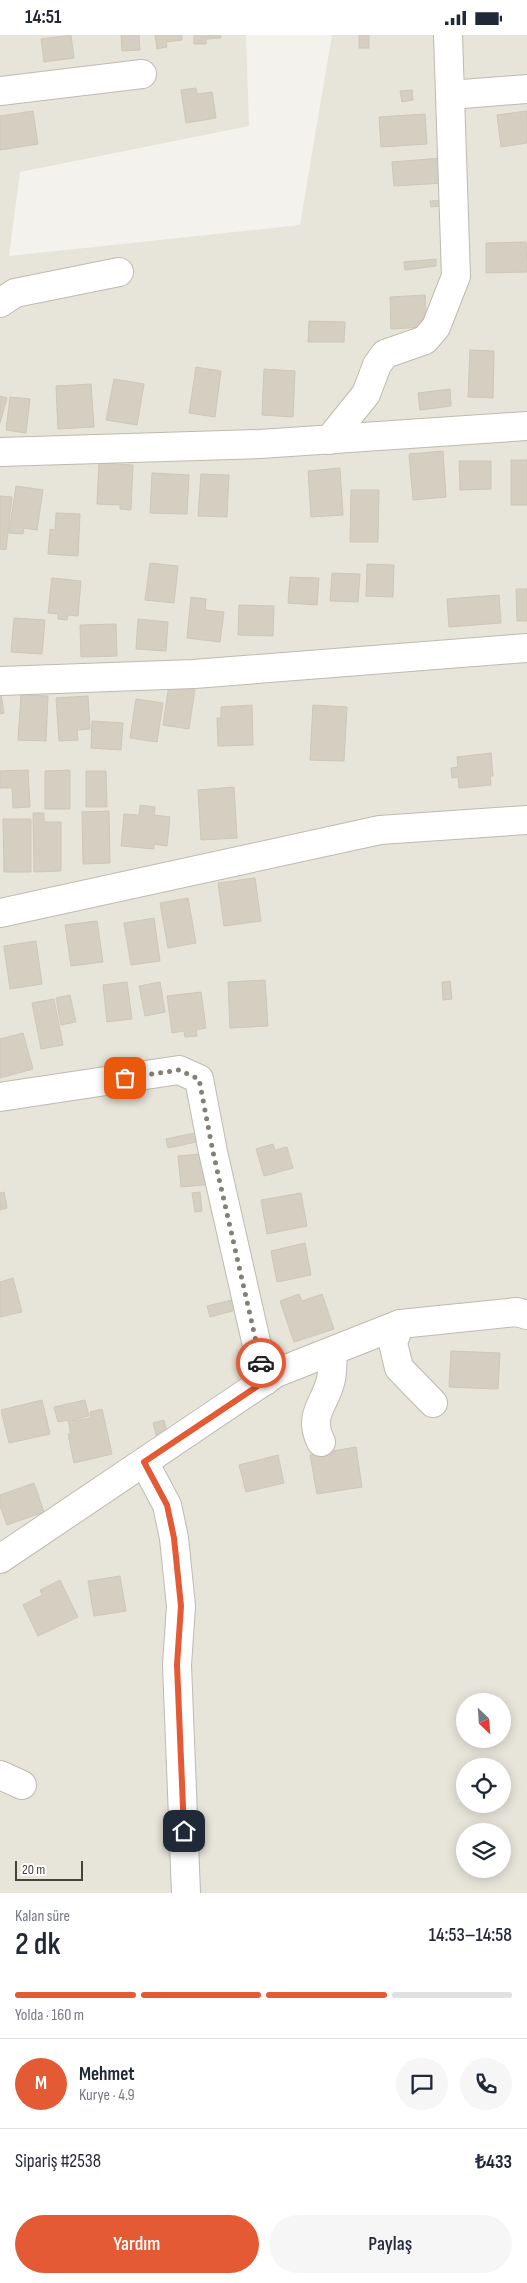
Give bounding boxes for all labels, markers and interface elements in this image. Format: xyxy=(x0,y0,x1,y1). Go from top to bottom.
text: 14:51 xyxy=(25,6,61,29)
pin xyxy=(104,1057,146,1099)
icon: bag xyxy=(111,1064,139,1092)
courier xyxy=(236,1338,286,1388)
icon: car xyxy=(247,1349,275,1377)
north arrow xyxy=(456,1693,511,1747)
map controls xyxy=(456,1693,511,1878)
button: locate xyxy=(456,1758,511,1813)
pin xyxy=(163,1810,205,1852)
icon: home xyxy=(170,1817,198,1845)
button: layers xyxy=(456,1823,511,1878)
scale bar xyxy=(15,1858,82,1881)
text: 20 m xyxy=(22,1861,45,1878)
text: Kalan süre xyxy=(15,1907,70,1926)
text: 14:53–14:58 xyxy=(429,1924,512,1947)
text: 2 dk xyxy=(15,1925,60,1964)
text: Yolda · 160 m xyxy=(15,2006,84,2025)
button: chat xyxy=(396,2058,448,2110)
button: phone xyxy=(460,2058,512,2110)
text: Mehmet xyxy=(79,2063,135,2086)
text: M xyxy=(35,2072,47,2095)
text: Kurye · 4.9 xyxy=(79,2086,135,2105)
text: Sipariş #2538 xyxy=(15,2150,101,2173)
text: ₺433 xyxy=(475,2151,512,2174)
button: Yardım xyxy=(15,2215,259,2273)
button: Paylaş xyxy=(269,2215,512,2273)

